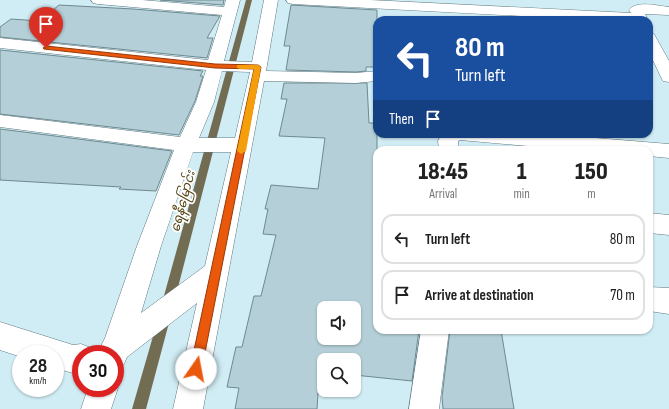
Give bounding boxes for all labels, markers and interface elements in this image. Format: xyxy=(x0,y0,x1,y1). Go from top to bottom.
pin xyxy=(29,7.0,63,48)
icon: arrive xyxy=(35,13,57,35)
text: 80 m xyxy=(455,31,504,64)
icon: left xyxy=(389,32,441,84)
text: Turn left xyxy=(455,65,506,86)
icon: arrive xyxy=(422,108,444,130)
text: Then xyxy=(389,110,414,129)
text: 18:45 xyxy=(418,157,468,186)
text: 1 xyxy=(517,157,527,186)
text: 150 xyxy=(575,157,608,186)
water label: ရေနီမြောင်း xyxy=(165,167,202,235)
text: Arrival xyxy=(429,186,457,202)
text: min xyxy=(513,186,530,202)
text: m xyxy=(587,186,596,202)
icon: left xyxy=(391,228,413,250)
text: Turn left xyxy=(425,230,470,249)
text: 80 m xyxy=(610,230,635,249)
icon: arrive xyxy=(391,284,413,306)
text: Arrive at destination xyxy=(425,286,534,305)
text: 70 m xyxy=(610,286,635,305)
map controls xyxy=(317,301,361,397)
button: sound xyxy=(317,301,361,345)
speed limit sign: 30 xyxy=(72,345,124,397)
position arrow xyxy=(175,348,217,390)
button: search xyxy=(317,353,361,397)
text: 28 xyxy=(29,354,47,378)
text: km/h xyxy=(29,375,47,387)

